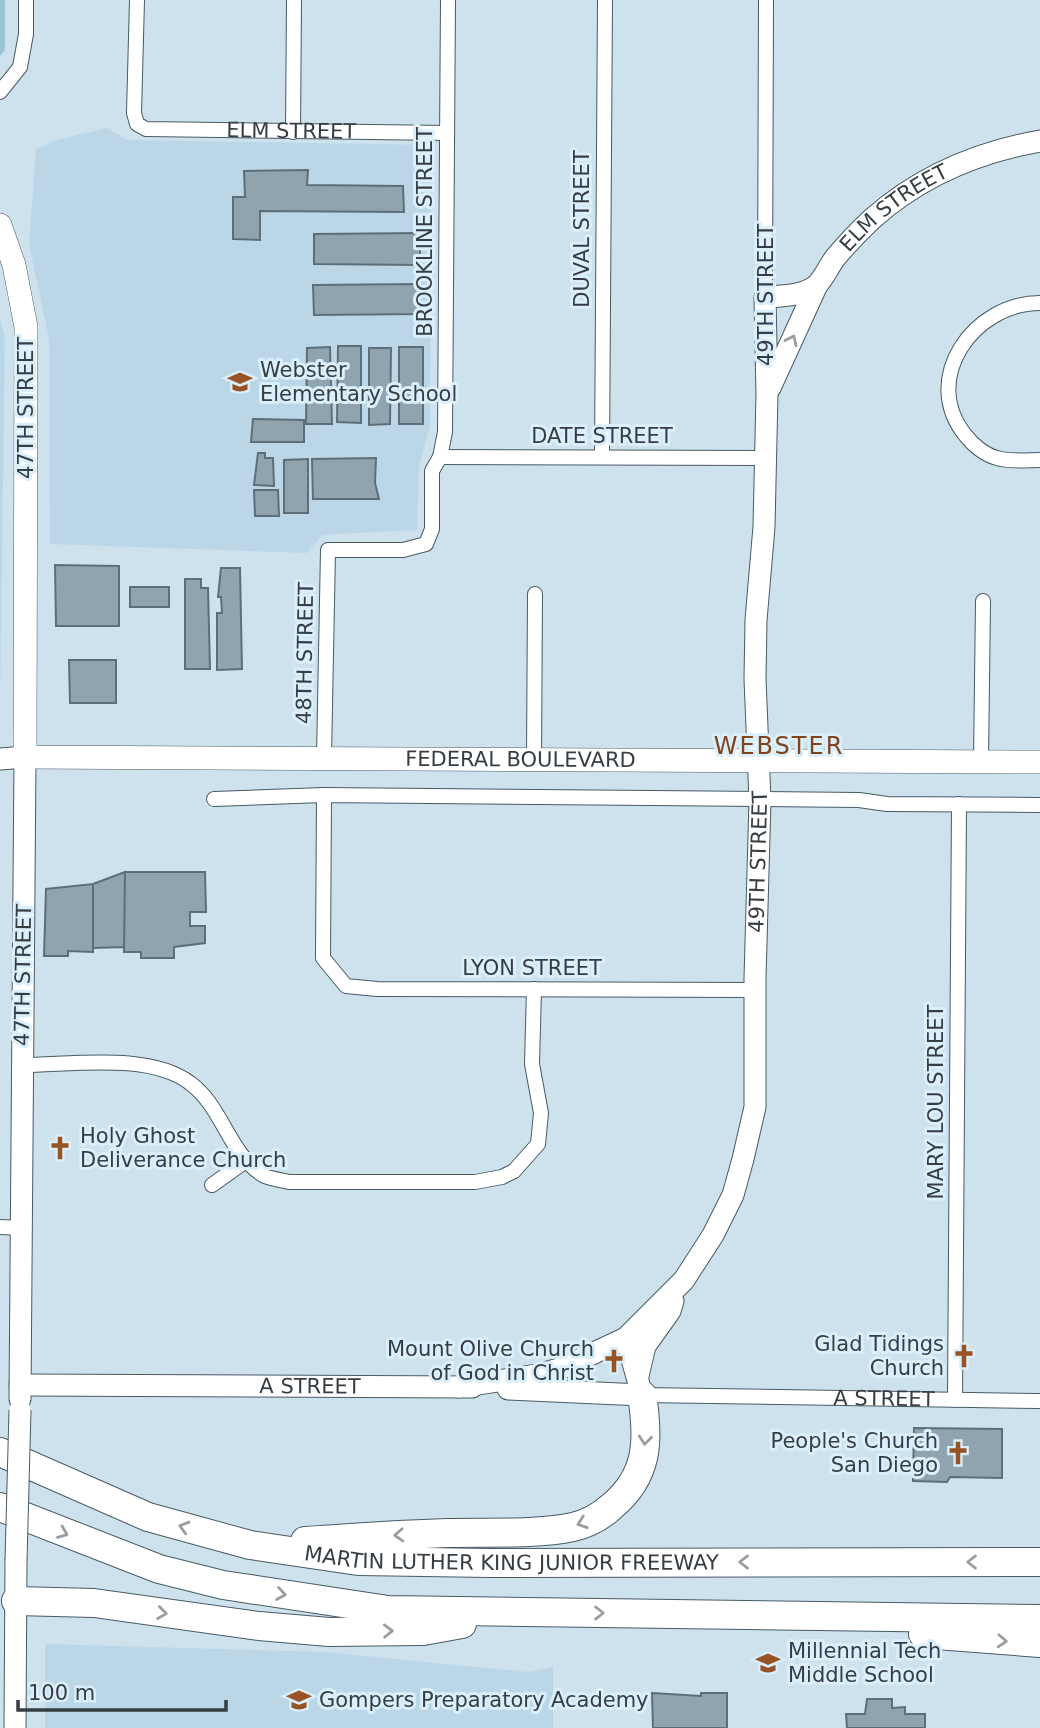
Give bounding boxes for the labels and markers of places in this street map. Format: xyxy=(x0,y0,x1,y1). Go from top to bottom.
place label: Webster Elementary School xyxy=(260,358,457,406)
school or university icon: Webster Elementary School xyxy=(226,368,254,396)
place label: Holy Ghost Deliverance Church xyxy=(80,1124,286,1172)
church icon: Holy Ghost Deliverance Church xyxy=(46,1134,74,1162)
place label: Glad Tidings Church xyxy=(814,1332,944,1380)
place label: Mount Olive Church of God in Christ xyxy=(387,1337,594,1385)
church icon: Glad Tidings Church xyxy=(950,1342,978,1370)
church icon: Mount Olive Church of God in Christ xyxy=(600,1347,628,1375)
place label: People's Church San Diego xyxy=(771,1429,938,1477)
church icon: People's Church San Diego xyxy=(944,1439,972,1467)
place label: Millennial Tech Middle School xyxy=(788,1639,941,1687)
school or university icon: Millennial Tech Middle School xyxy=(754,1649,782,1677)
school or university icon: Gompers Preparatory Academy xyxy=(285,1686,313,1714)
place label: Gompers Preparatory Academy xyxy=(319,1688,649,1712)

